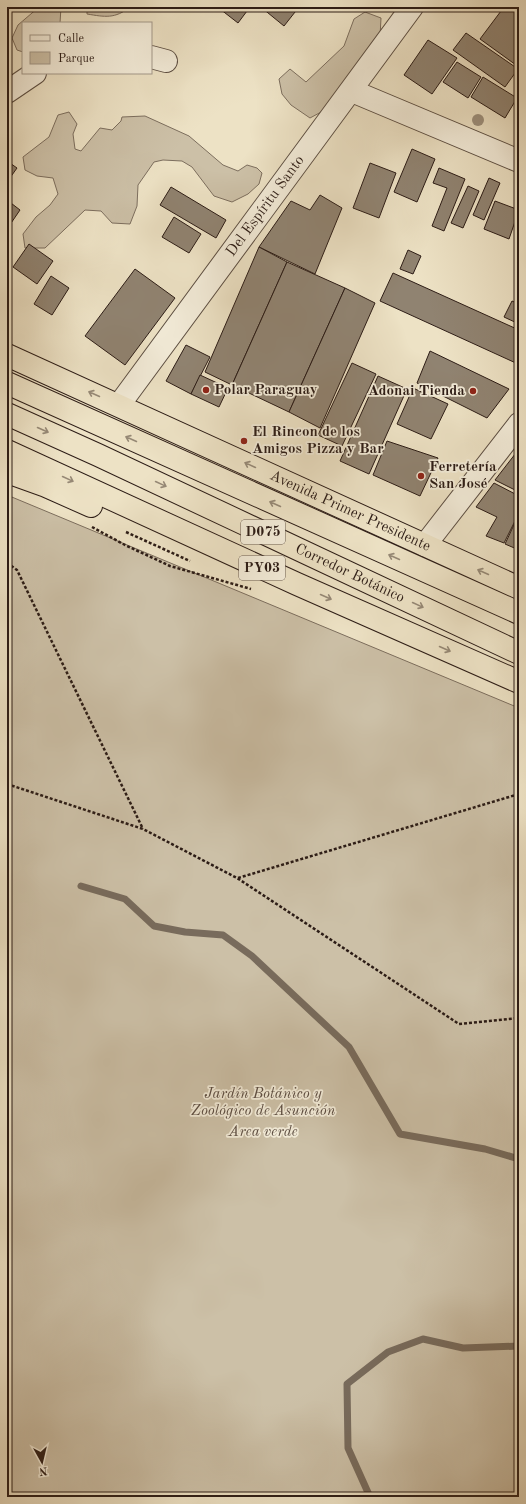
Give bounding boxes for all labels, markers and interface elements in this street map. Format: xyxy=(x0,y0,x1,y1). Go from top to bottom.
legend xyxy=(22,22,152,74)
text: Calle xyxy=(58,33,84,45)
text: Parque xyxy=(58,53,95,65)
street label: Del Espíritu Santo xyxy=(224,153,307,259)
place label: Polar Paraguay xyxy=(214,383,318,398)
place label: Adonai Tienda xyxy=(368,384,465,399)
marker: Polar Paraguay xyxy=(201,385,211,395)
marker: Adonai Tienda xyxy=(468,386,478,396)
one-way arrow xyxy=(88,390,100,397)
place label: El Rincon de los Amigos Pizza y Bar xyxy=(252,425,384,457)
one-way arrow xyxy=(36,427,48,434)
one-way arrow xyxy=(126,435,138,442)
marker: El Rincon de los Amigos Pizza y Bar xyxy=(239,436,249,446)
place label: Ferretería San José xyxy=(429,460,497,492)
one-way arrow xyxy=(245,461,257,469)
street label: Avenida Primer Presidente xyxy=(267,468,433,554)
marker: Ferretería San José xyxy=(416,471,426,481)
one-way arrow xyxy=(62,476,74,483)
one-way arrow xyxy=(154,481,166,488)
one-way arrow xyxy=(270,500,282,507)
road number: D075 xyxy=(241,520,285,544)
street label: Corredor Botánico xyxy=(293,541,407,606)
one-way arrow xyxy=(388,553,400,560)
road number: PY03 xyxy=(239,556,285,580)
one-way arrow xyxy=(478,568,490,575)
one-way arrow xyxy=(320,594,332,601)
one-way arrow xyxy=(411,602,423,609)
one-way arrow xyxy=(439,646,451,653)
park label: Jardín Botánico y Zoológico de Asunción xyxy=(191,1087,336,1119)
park label: Area verde xyxy=(227,1125,298,1140)
north arrow xyxy=(22,1442,62,1482)
text: N xyxy=(38,1464,48,1477)

